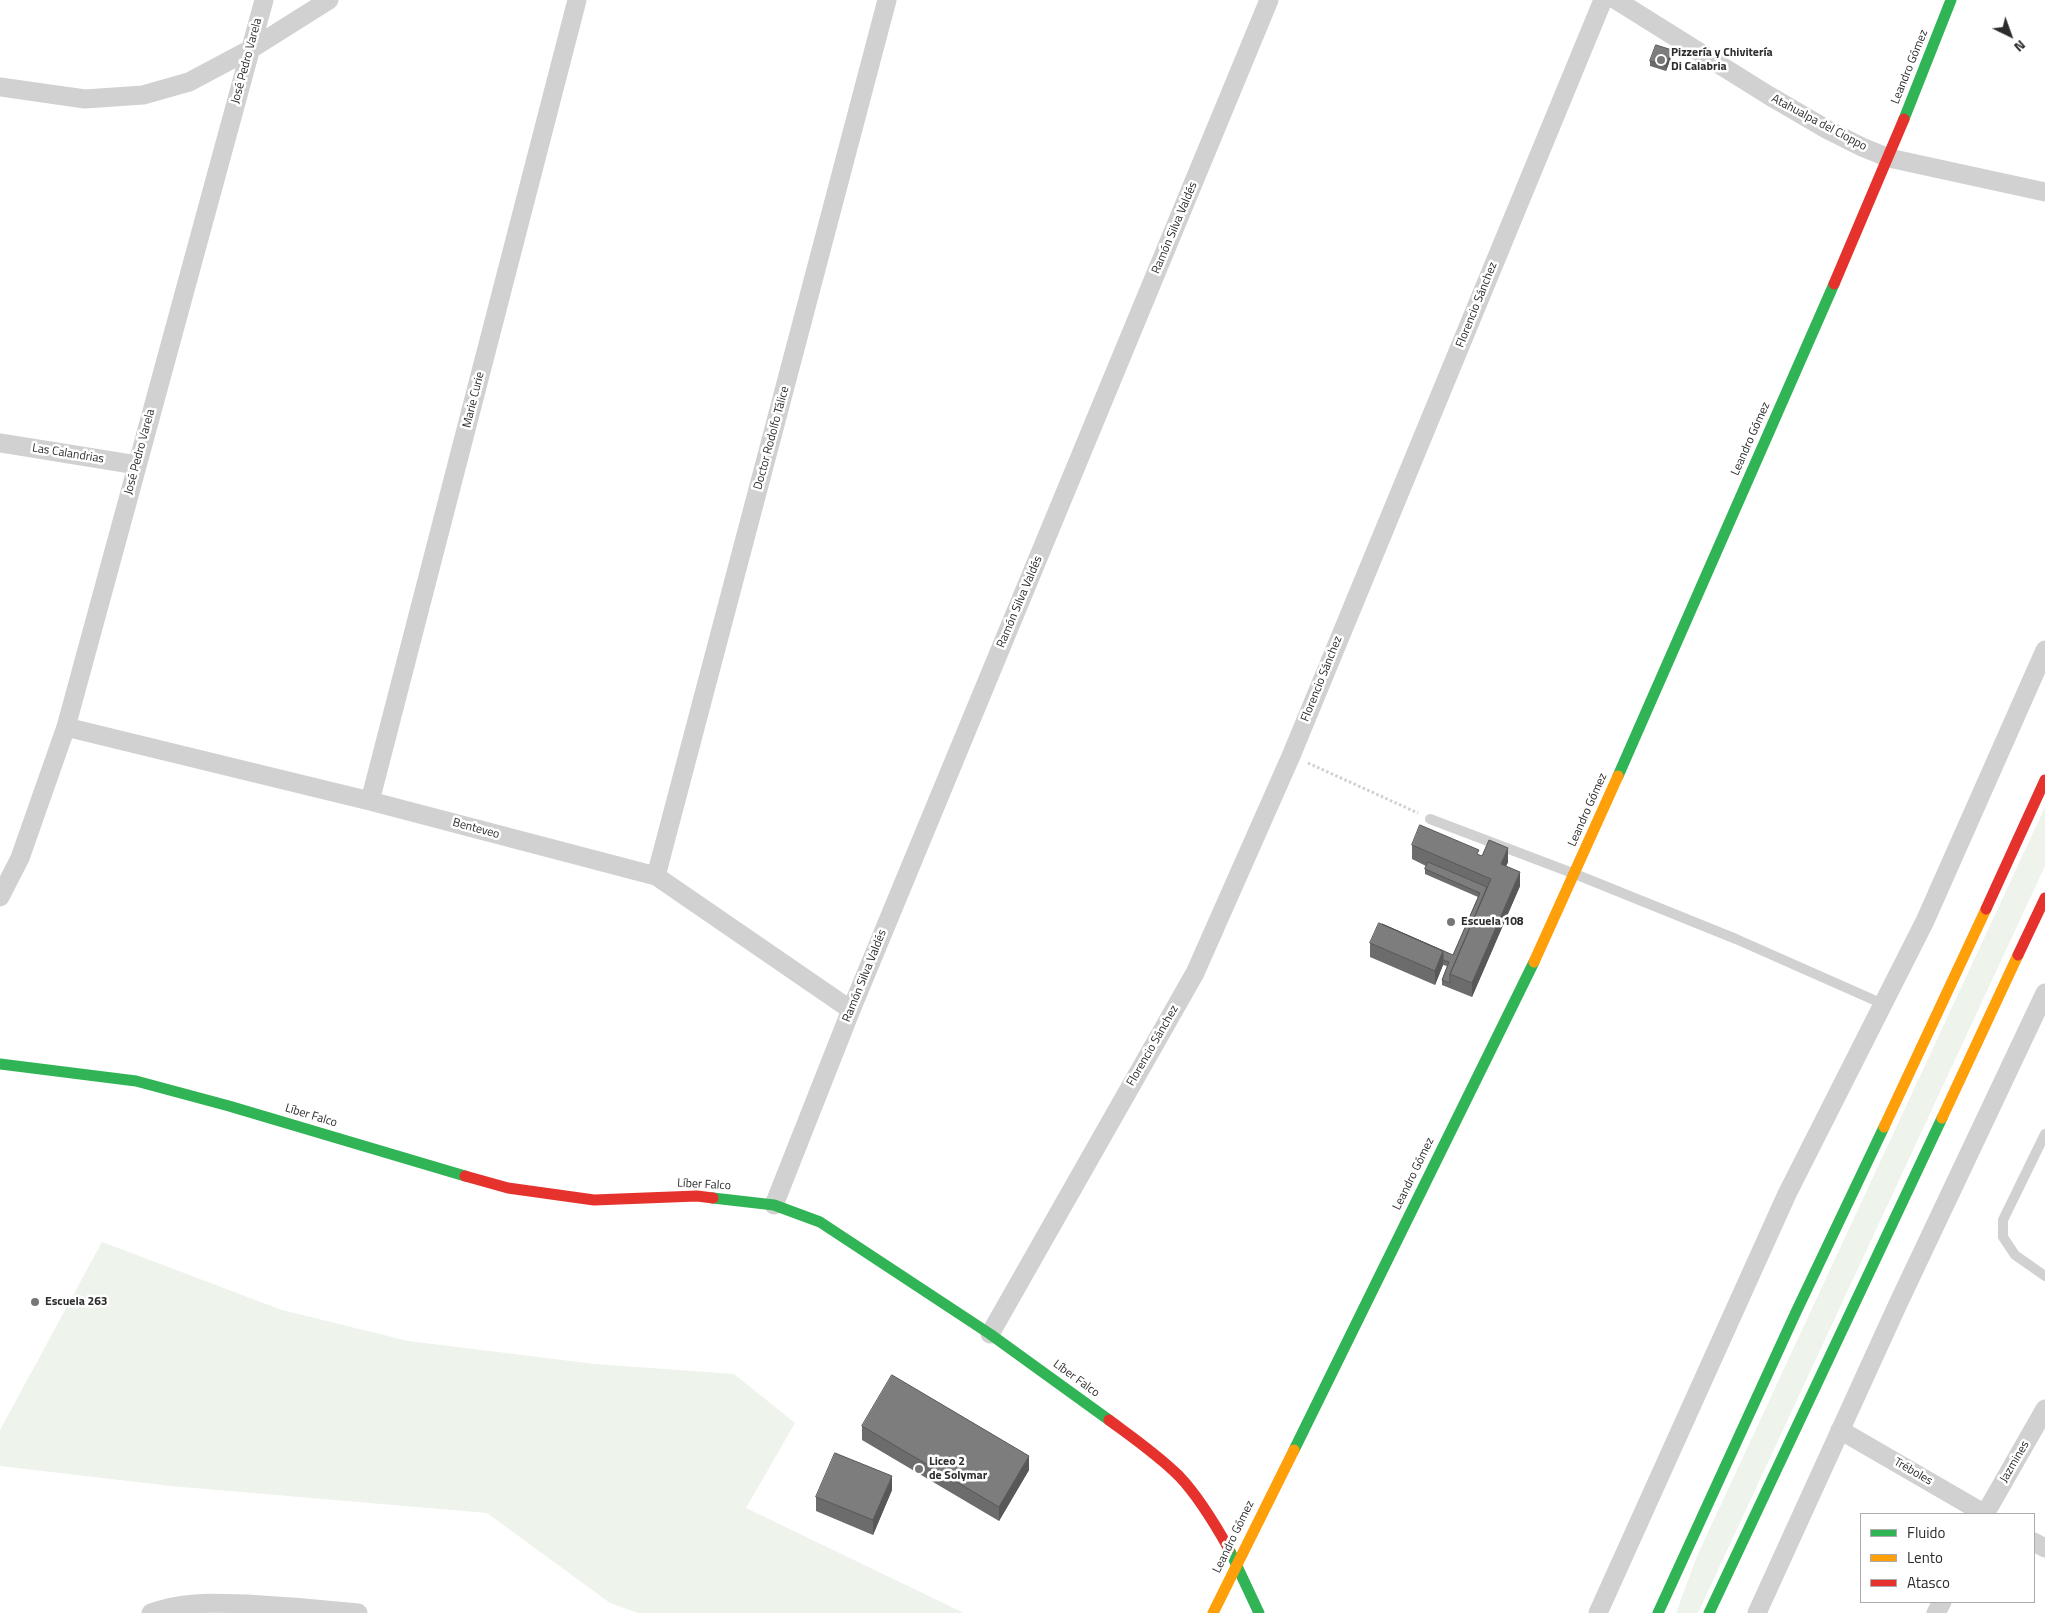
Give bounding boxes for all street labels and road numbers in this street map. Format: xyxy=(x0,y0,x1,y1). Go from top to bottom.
street label: José Pedro Varela xyxy=(229,17,265,105)
street label: Leandro Gómez xyxy=(1889,28,1931,106)
street label: Atahualpa del Cioppo xyxy=(1769,92,1869,154)
street label: Ramón Silva Valdés xyxy=(1149,180,1201,276)
street label: Florencio Sánchez xyxy=(1453,260,1501,350)
street label: Marie Curie xyxy=(460,371,488,429)
street label: Doctor Rodolfo Tálice xyxy=(751,385,793,491)
street label: Leandro Gómez xyxy=(1728,400,1774,478)
street label: José Pedro Varela xyxy=(122,408,158,496)
street label: Las Calandrias xyxy=(31,441,105,467)
street label: Ramón Silva Valdés xyxy=(994,554,1046,650)
street label: Florencio Sánchez xyxy=(1298,634,1346,724)
street label: Leandro Gómez xyxy=(1565,771,1611,849)
street label: Benteveo xyxy=(451,816,501,842)
street label: Ramón Silva Valdés xyxy=(840,928,890,1024)
street label: Florencio Sánchez xyxy=(1124,1003,1182,1089)
street label: Líber Falco xyxy=(283,1101,339,1131)
street label: Leandro Gómez xyxy=(1390,1135,1438,1213)
street label: Líber Falco xyxy=(677,1176,731,1194)
street label: Líber Falco xyxy=(1050,1357,1102,1401)
street label: Jazmines xyxy=(1997,1439,2033,1485)
street label: Tréboles xyxy=(1891,1455,1935,1489)
street label: Leandro Gómez xyxy=(1210,1498,1258,1576)

